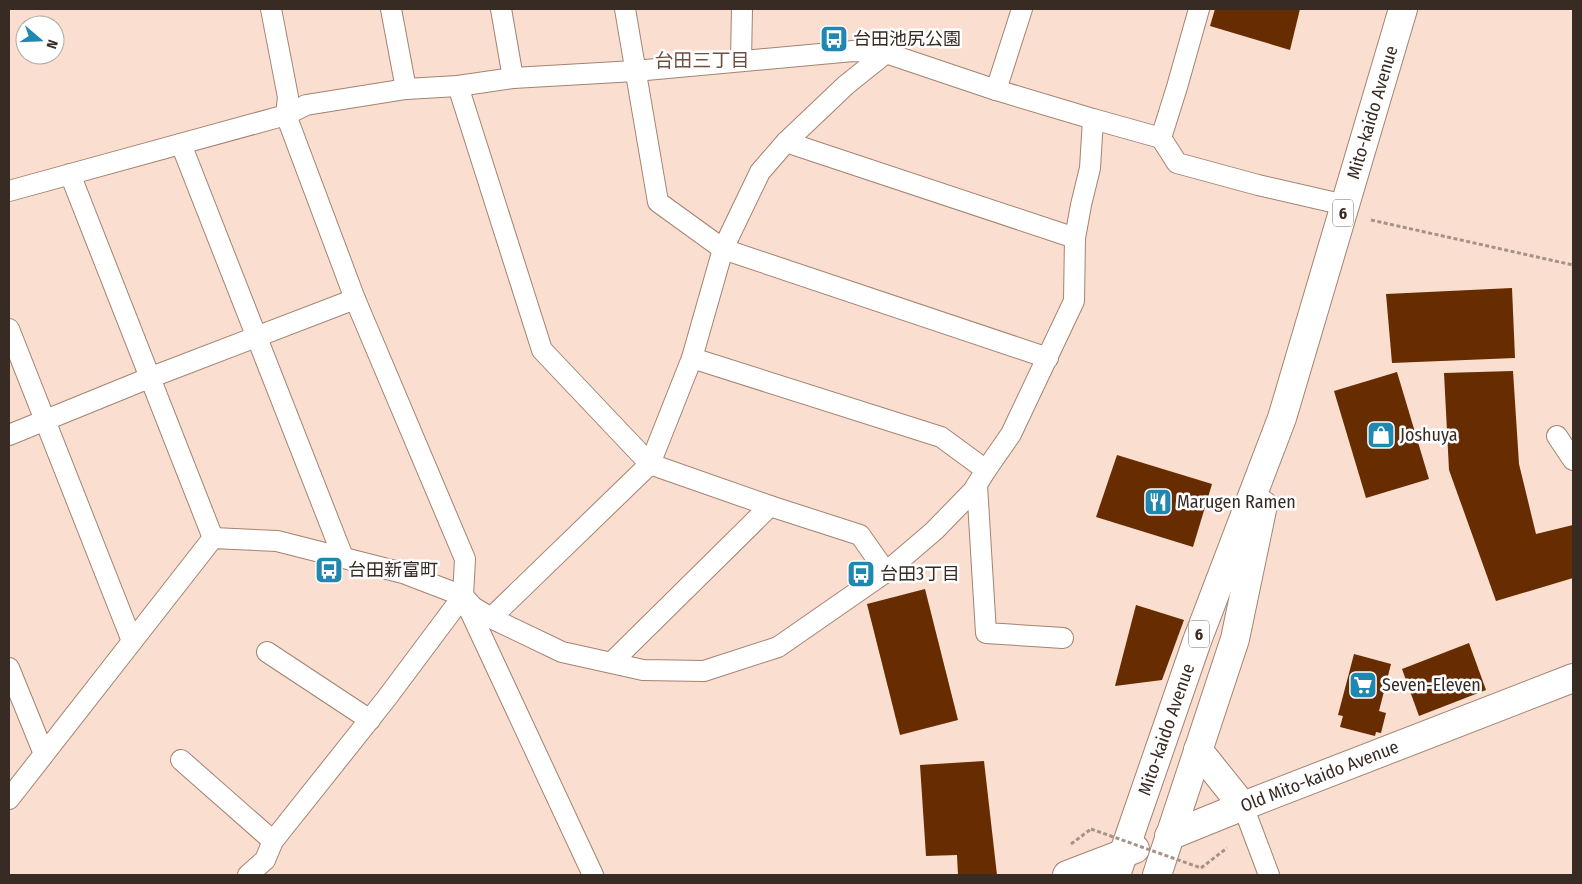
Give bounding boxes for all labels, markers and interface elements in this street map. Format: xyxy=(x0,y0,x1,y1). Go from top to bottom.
north arrow xyxy=(15,15,65,65)
bus stop icon: 台田池尻公園 xyxy=(819,24,849,54)
place label: 台田池尻公園 xyxy=(853,28,961,50)
text: N xyxy=(42,37,61,51)
street label: Mito-kaido Avenue xyxy=(1342,43,1403,182)
district label: 台田三丁目 xyxy=(654,49,750,72)
road number: 6 xyxy=(1333,200,1353,227)
shop icon: Joshuya xyxy=(1366,420,1396,450)
place label: Joshuya xyxy=(1400,424,1458,446)
restaurant icon: Marugen Ramen xyxy=(1143,487,1173,517)
place label: Marugen Ramen xyxy=(1177,491,1296,513)
bus stop icon: 台田新富町 xyxy=(314,555,344,585)
place label: 台田新富町 xyxy=(348,559,438,581)
bus stop icon: 台田3丁目 xyxy=(846,559,876,589)
place label: 台田3丁目 xyxy=(880,563,960,585)
road number: 6 xyxy=(1189,620,1209,648)
street label: Mito-kaido Avenue xyxy=(1133,661,1199,798)
supermarket icon: Seven-Eleven xyxy=(1348,670,1378,700)
place label: Seven-Eleven xyxy=(1382,674,1481,696)
street label: Old Mito-kaido Avenue xyxy=(1237,736,1402,817)

